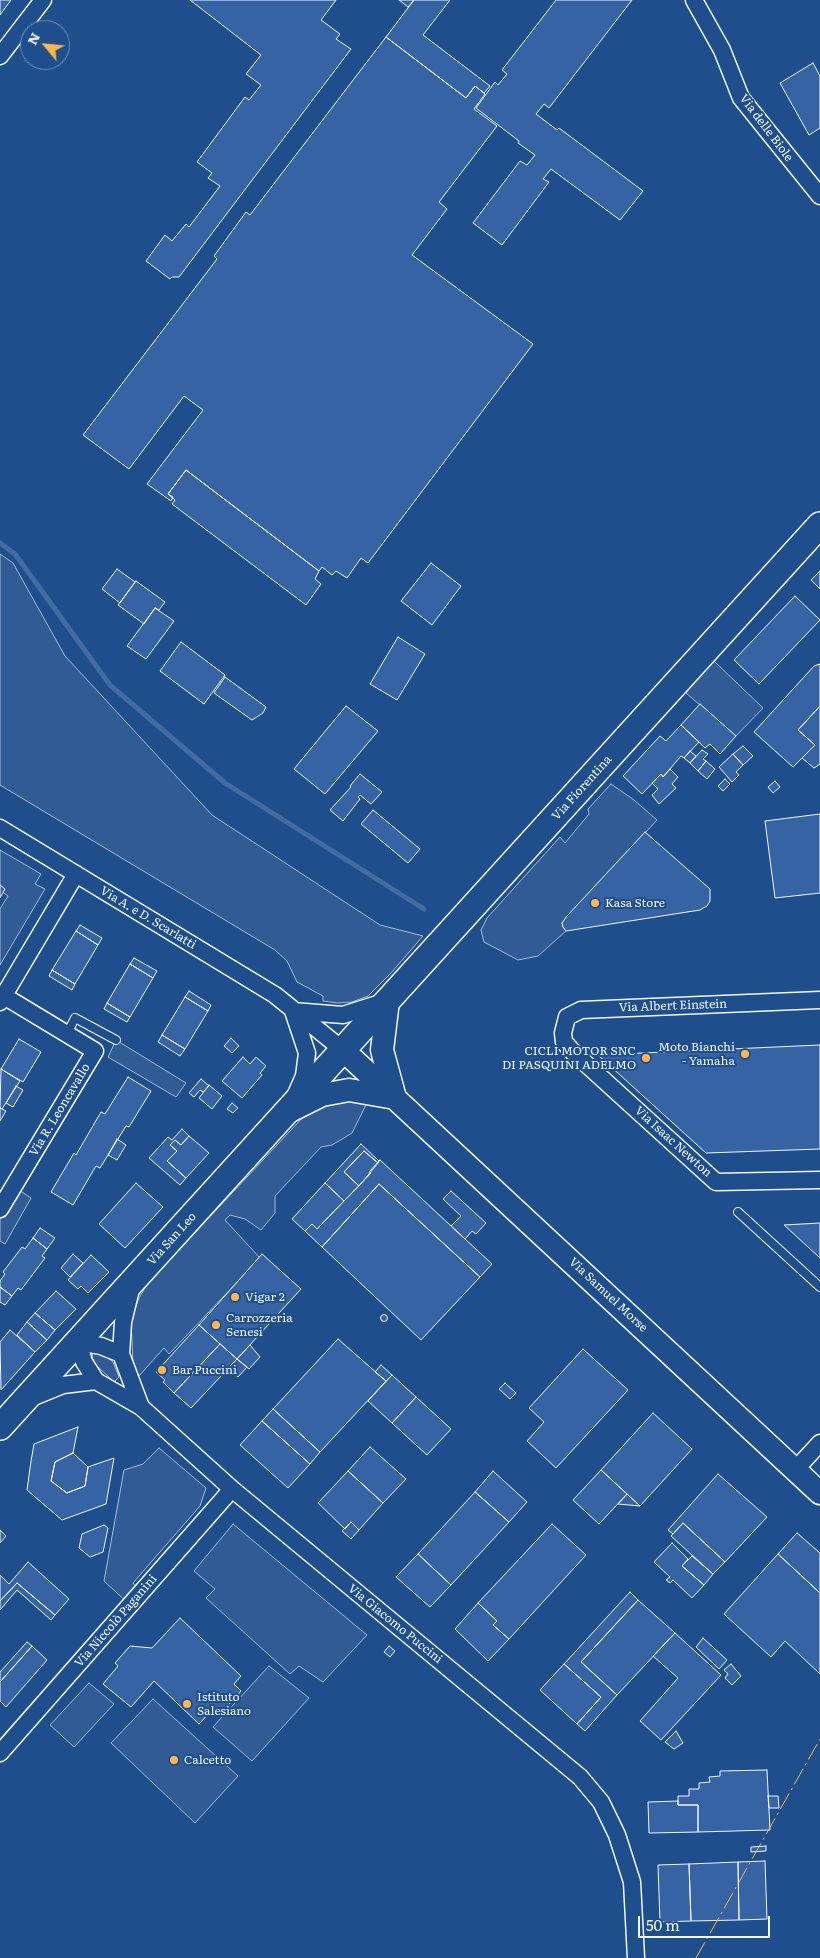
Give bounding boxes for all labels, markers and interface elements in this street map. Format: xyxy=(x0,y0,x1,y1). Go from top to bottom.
north arrow xyxy=(20,20,70,70)
text: N xyxy=(21,29,44,48)
street label: Via delle Biole xyxy=(736,92,796,164)
street label: Via Fiorentina xyxy=(549,753,615,823)
street label: Via A. e D. Scarlatti xyxy=(97,884,199,952)
place label: Kasa Store xyxy=(605,896,665,910)
marker: Kasa Store xyxy=(589,897,601,909)
street label: Via Albert Einstein xyxy=(619,997,727,1015)
place label: Moto Bianchi - Yamaha xyxy=(658,1040,735,1068)
place label: CICLI MOTOR SNC DI PASQUINI ADELMO xyxy=(502,1044,636,1072)
marker: Moto Bianchi - Yamaha xyxy=(739,1048,751,1060)
marker: CICLI MOTOR SNC DI PASQUINI ADELMO xyxy=(640,1052,652,1064)
street label: Via R. Leoncavallo xyxy=(27,1061,93,1159)
street label: Via Isaac Newton xyxy=(632,1104,714,1180)
street label: Via San Leo xyxy=(144,1210,200,1268)
street label: Via Samuel Morse xyxy=(566,1255,650,1335)
place label: Vigar 2 xyxy=(245,1290,285,1304)
marker: Vigar 2 xyxy=(229,1291,241,1303)
place label: Carrozzeria Senesi xyxy=(226,1311,293,1339)
marker: Carrozzeria Senesi xyxy=(210,1319,222,1331)
place label: Bar Puccini xyxy=(172,1363,237,1377)
marker: Bar Puccini xyxy=(156,1364,168,1376)
street label: Via Niccolò Paganini xyxy=(72,1572,160,1670)
street label: Via Giacomo Puccini xyxy=(345,1581,445,1667)
place label: Istituto Salesiano xyxy=(197,1690,251,1718)
marker: Istituto Salesiano xyxy=(181,1698,193,1710)
place label: Calcetto xyxy=(184,1753,231,1767)
marker: Calcetto xyxy=(168,1754,180,1766)
scale bar xyxy=(640,1906,772,1938)
text: 50 m xyxy=(646,1913,680,1936)

